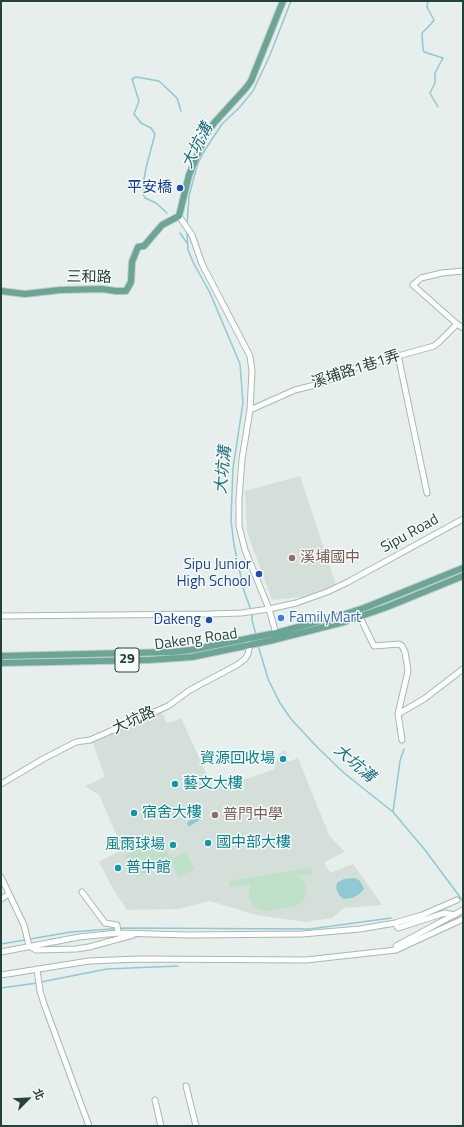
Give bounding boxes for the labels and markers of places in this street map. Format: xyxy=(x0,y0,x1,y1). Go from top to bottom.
place label: 平安橋 xyxy=(127,179,172,197)
marker: 平安橋 xyxy=(175,183,185,193)
place label: 溪埔國中 xyxy=(300,549,360,567)
marker: 溪埔國中 xyxy=(287,553,297,563)
place label: Sipu Junior High School xyxy=(176,556,251,591)
marker: Sipu Junior High School xyxy=(254,569,264,579)
place label: FamilyMart xyxy=(289,609,361,627)
place label: Dakeng xyxy=(153,611,201,629)
marker: FamilyMart xyxy=(276,613,286,623)
marker: Dakeng xyxy=(204,615,214,625)
place label: 資源回收場 xyxy=(200,750,275,768)
marker: 資源回收場 xyxy=(278,754,288,764)
place label: 藝文大樓 xyxy=(183,775,243,793)
marker: 藝文大樓 xyxy=(170,779,180,789)
place label: 宿舍大樓 xyxy=(142,804,202,822)
place label: 普門中學 xyxy=(223,806,283,824)
marker: 宿舍大樓 xyxy=(129,808,139,818)
marker: 普門中學 xyxy=(210,810,220,820)
place label: 國中部大樓 xyxy=(216,834,291,852)
place label: 風雨球場 xyxy=(105,836,165,854)
marker: 國中部大樓 xyxy=(203,838,213,848)
marker: 風雨球場 xyxy=(168,840,178,850)
place label: 普中館 xyxy=(126,859,171,877)
marker: 普中館 xyxy=(113,863,123,873)

